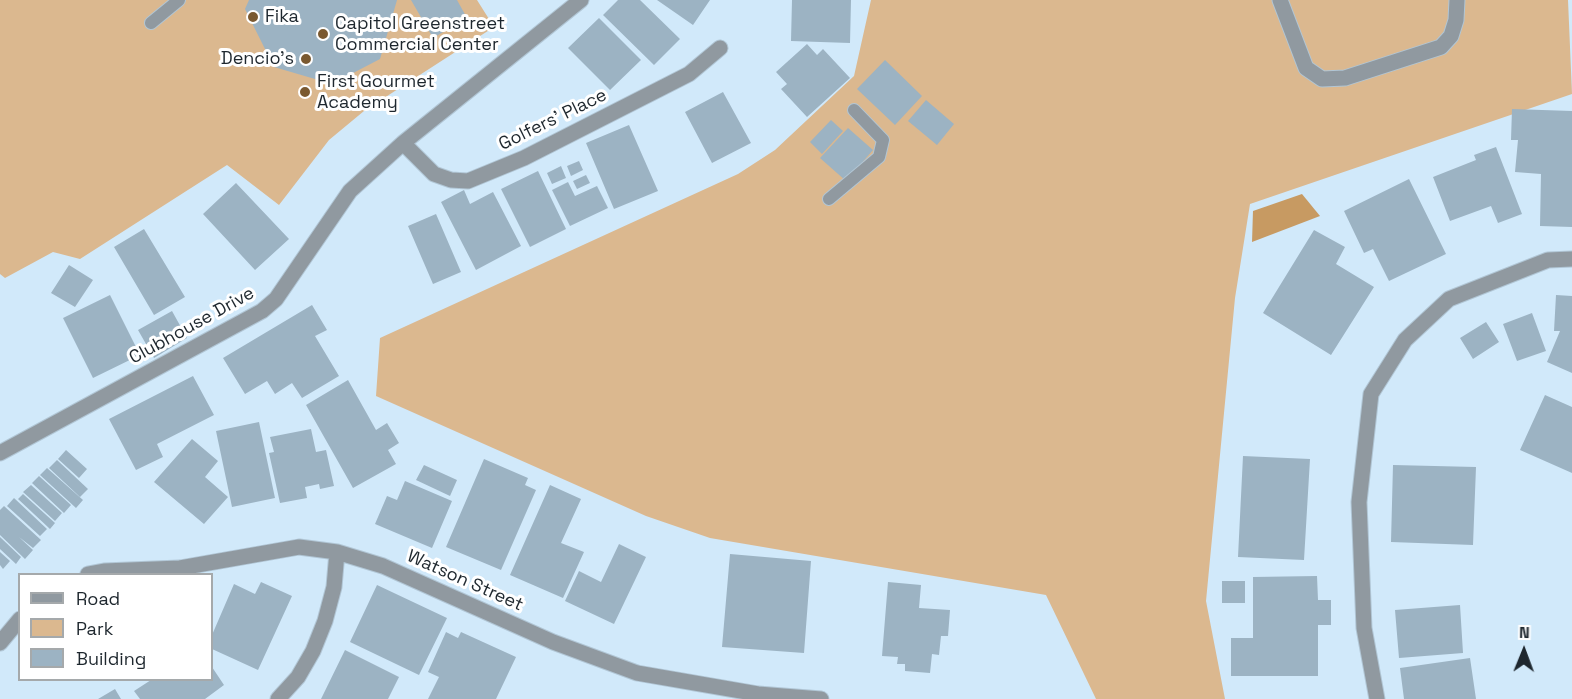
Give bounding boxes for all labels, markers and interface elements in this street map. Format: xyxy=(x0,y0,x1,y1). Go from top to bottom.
place label: Fika xyxy=(265,6,299,28)
marker: Fika xyxy=(246,10,260,24)
place label: Capitol Greenstreet Commercial Center xyxy=(335,13,505,56)
marker: Capitol Greenstreet Commercial Center xyxy=(316,27,330,41)
place label: Dencio's xyxy=(221,48,294,70)
marker: Dencio's xyxy=(299,52,313,66)
place label: First Gourmet Academy xyxy=(317,71,435,113)
marker: First Gourmet Academy xyxy=(298,85,312,99)
street label: Golfers' Place xyxy=(495,85,611,155)
street label: Clubhouse Drive xyxy=(126,283,258,369)
street label: Watson Street xyxy=(404,546,526,616)
legend xyxy=(18,573,213,681)
text: Road xyxy=(76,587,120,610)
text: Park xyxy=(76,617,113,640)
north arrow xyxy=(1494,621,1554,681)
text: N xyxy=(1519,622,1530,643)
text: Building xyxy=(76,647,146,670)

